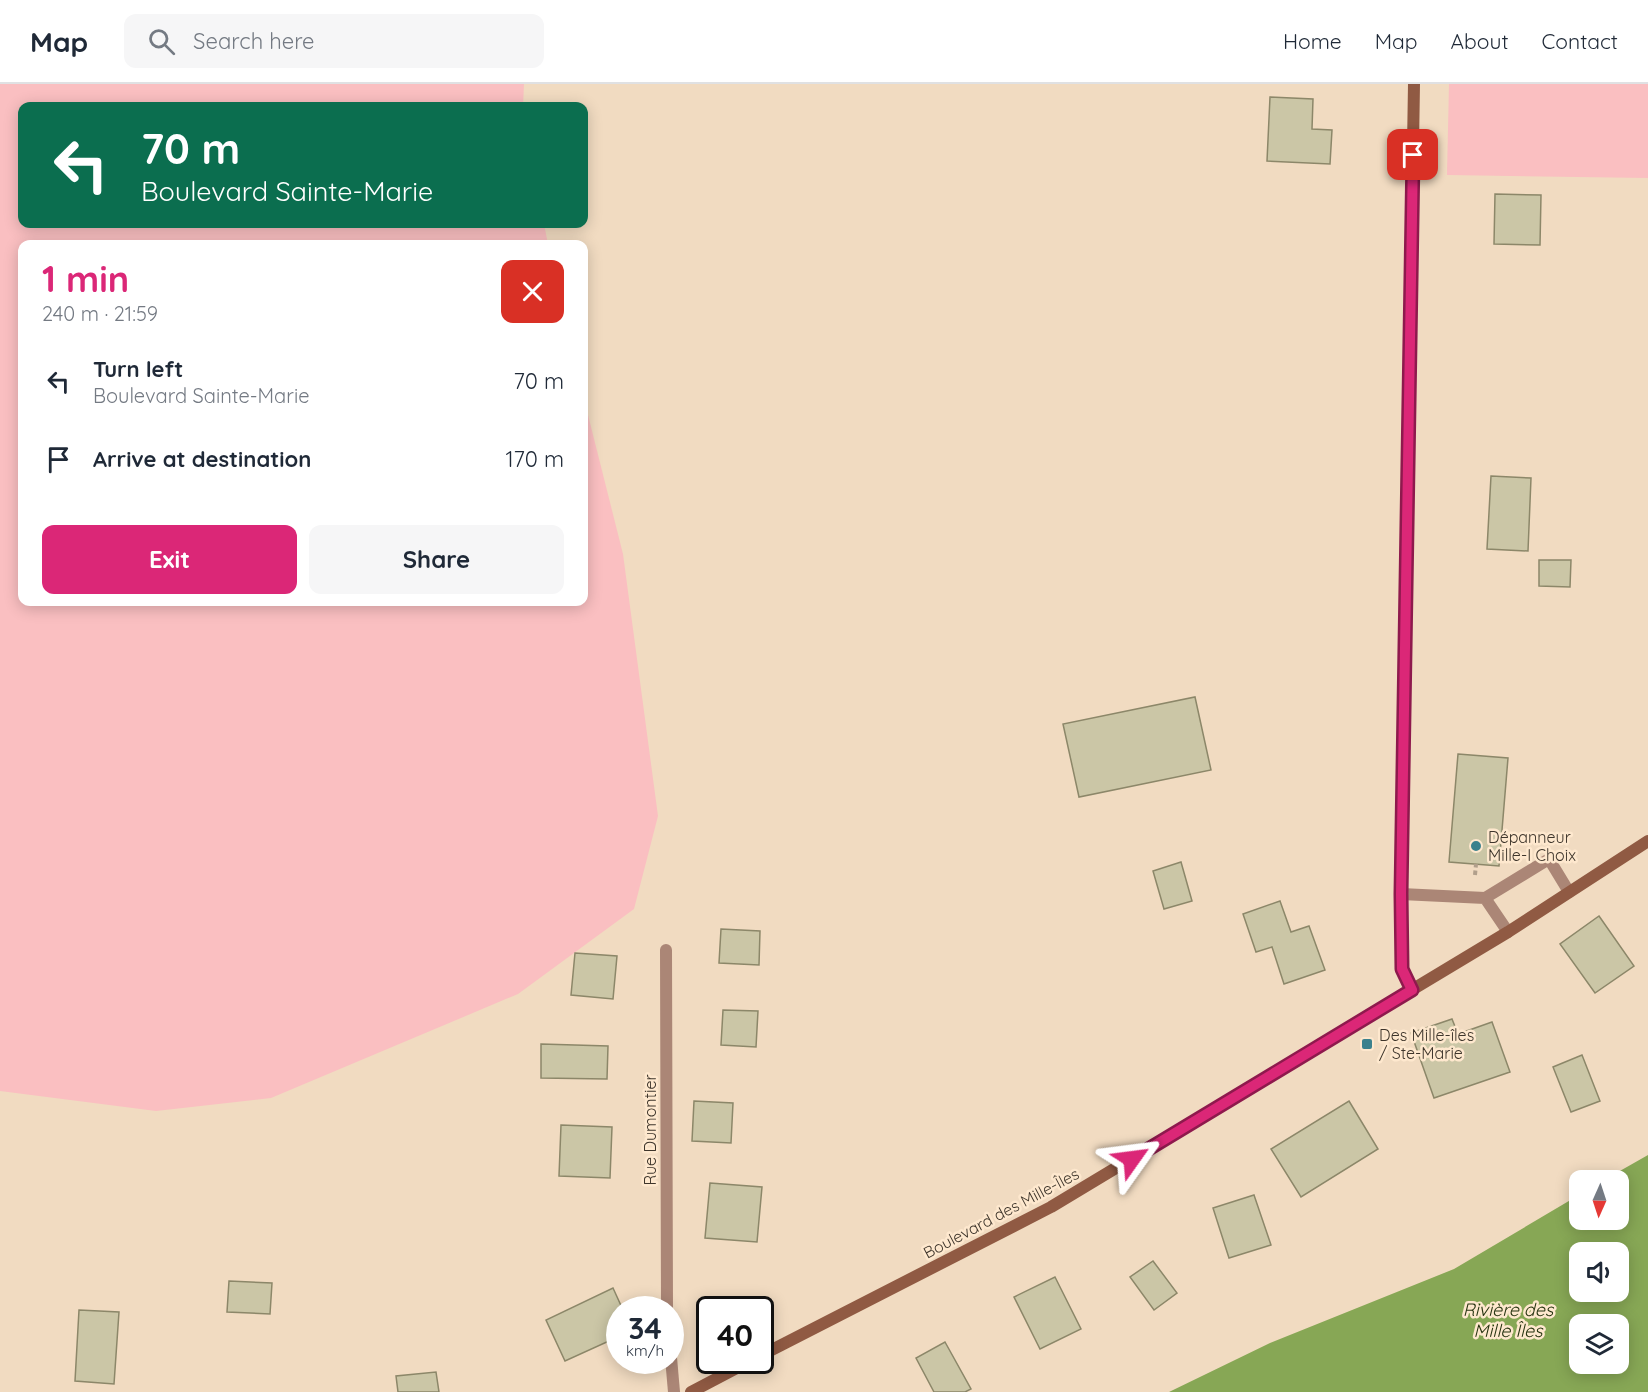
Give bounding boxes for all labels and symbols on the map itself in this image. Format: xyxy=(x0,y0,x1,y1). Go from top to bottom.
pin xyxy=(1387,129,1438,180)
place label: Dépanneur Mille-I Choix xyxy=(1488,827,1576,865)
marker: Dépanneur Mille-I Choix xyxy=(1469,839,1483,853)
place label: Des Mille-îles / Ste-Marie xyxy=(1379,1025,1474,1063)
marker: Des Mille-îles / Ste-Marie xyxy=(1360,1037,1374,1051)
street label: Rue Dumontier xyxy=(640,1074,660,1186)
position arrow xyxy=(1100,1127,1164,1191)
street label: Boulevard des Mille-Îles xyxy=(920,1163,1082,1263)
north arrow xyxy=(1569,1170,1629,1230)
speed limit sign: 40 xyxy=(696,1296,774,1374)
water label: Rivière des Mille Îles xyxy=(1463,1298,1555,1342)

